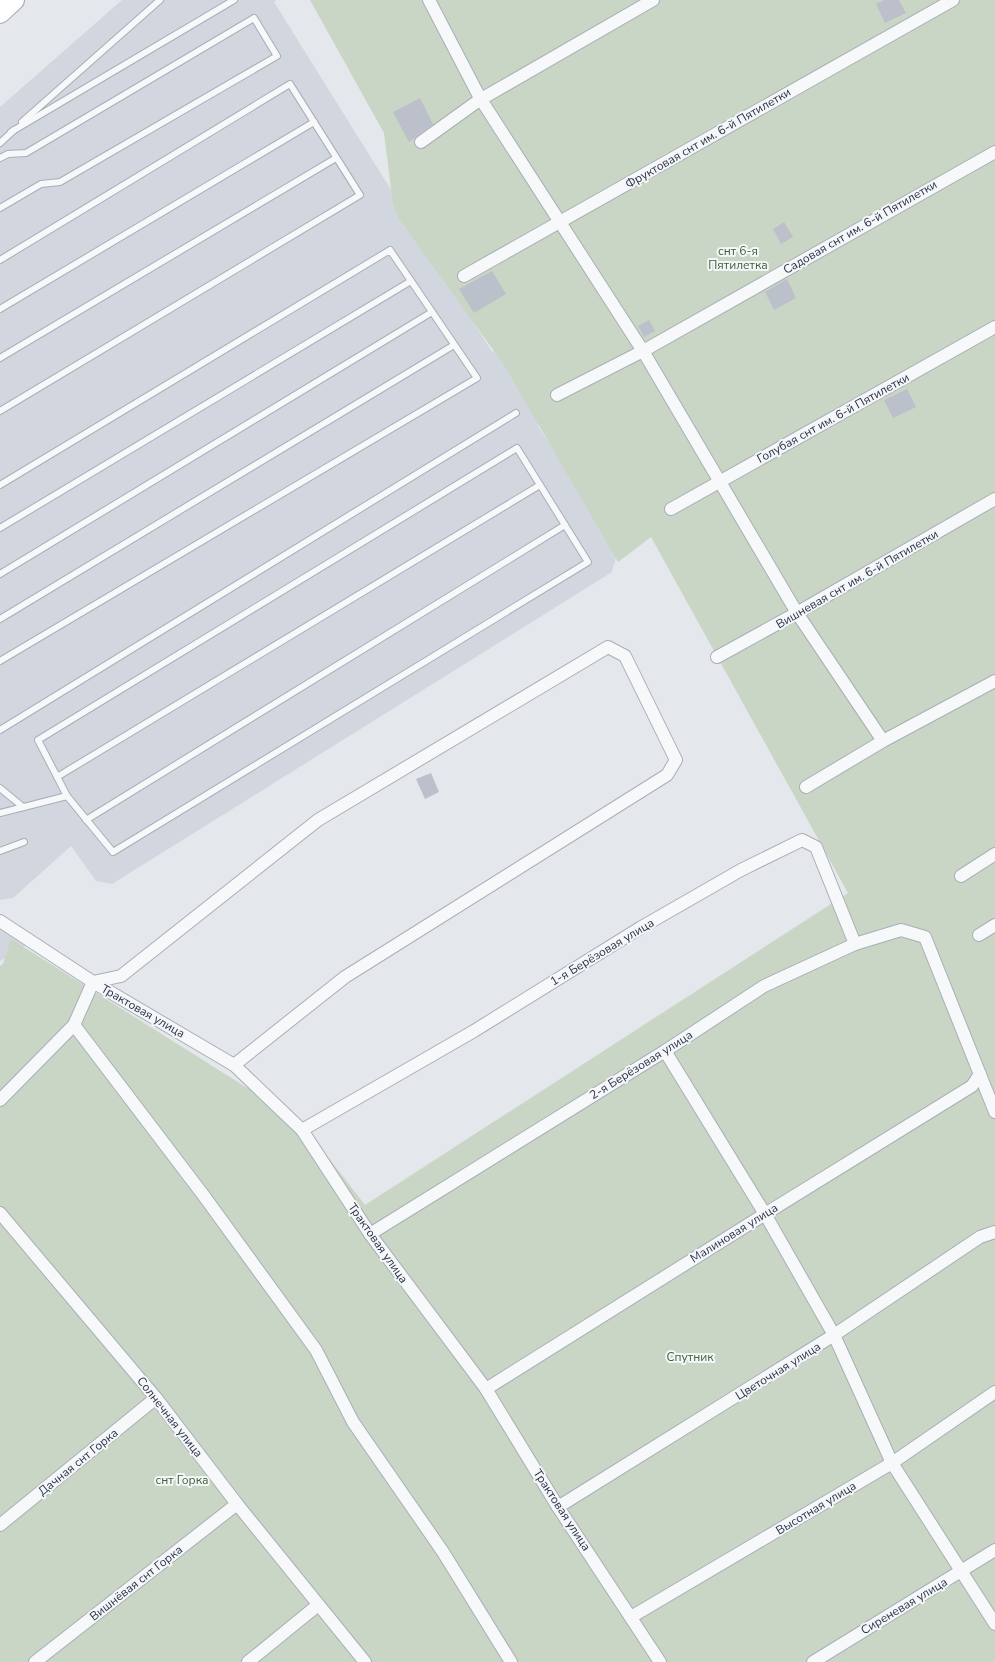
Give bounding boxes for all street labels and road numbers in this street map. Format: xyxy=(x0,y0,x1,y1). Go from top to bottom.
street label: Фруктовая снт им. 6-й Пятилетки xyxy=(622,84,794,192)
street label: Садовая снт им. 6-й Пятилетки xyxy=(780,176,940,278)
street label: Голубая снт им. 6-й Пятилетки xyxy=(754,369,912,467)
street label: Вишневая снт им. 6-й Пятилетки xyxy=(773,526,941,632)
street label: 1-я Берёзовая улица xyxy=(547,915,657,989)
street label: Трактовая улица xyxy=(98,980,188,1042)
street label: 2-я Берёзовая улица xyxy=(586,1027,696,1103)
street label: Трактовая улица xyxy=(344,1200,412,1286)
street label: Малиновая улица xyxy=(687,1200,781,1266)
street label: Цветочная улица xyxy=(732,1338,824,1404)
street label: Солнечная улица xyxy=(133,1373,207,1461)
street label: Дачная снт Горка xyxy=(35,1425,121,1499)
street label: Трактовая улица xyxy=(530,1466,594,1554)
street label: Высотная улица xyxy=(773,1478,859,1538)
street label: Вишнёвая снт Горка xyxy=(86,1542,186,1624)
street label: Сиреневая улица xyxy=(858,1574,950,1638)

